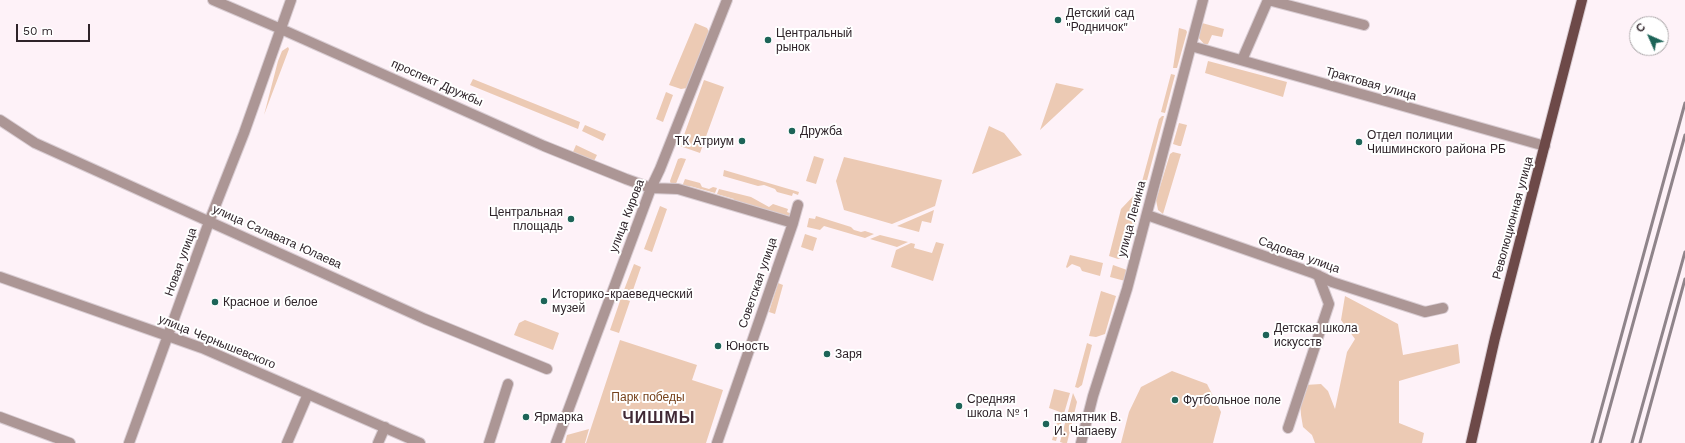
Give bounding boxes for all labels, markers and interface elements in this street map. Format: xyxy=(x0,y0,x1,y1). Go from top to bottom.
place label: Детский сад "Родничок" xyxy=(1066,6,1134,34)
marker: Детский сад "Родничок" xyxy=(1053,15,1063,25)
scale bar xyxy=(18,16,92,42)
north arrow xyxy=(1629,16,1669,56)
text: С xyxy=(1633,20,1648,35)
text: 50 m xyxy=(23,24,53,38)
place label: Центральный рынок xyxy=(776,26,852,54)
marker: Центральный рынок xyxy=(763,35,773,45)
street label: проспект Дружбы xyxy=(389,56,485,110)
street label: Трактовая улица xyxy=(1324,64,1418,104)
place label: Дружба xyxy=(800,124,842,138)
marker: Дружба xyxy=(787,126,797,136)
place label: Отдел полиции Чишминского района РБ xyxy=(1367,128,1506,156)
place label: ТК Атриум xyxy=(675,134,734,148)
marker: ТК Атриум xyxy=(737,136,747,146)
marker: Отдел полиции Чишминского района РБ xyxy=(1354,137,1364,147)
street label: Революционная улица xyxy=(1490,155,1536,281)
street label: улица Кирова xyxy=(606,177,648,255)
street label: улица Ленина xyxy=(1115,179,1149,259)
street label: улица Салавата Юлаева xyxy=(210,202,344,272)
place label: Центральная площадь xyxy=(489,205,563,233)
marker: Центральная площадь xyxy=(566,214,576,224)
street label: Новая улица xyxy=(162,226,200,298)
street label: Садовая улица xyxy=(1256,234,1342,276)
street label: Советская улица xyxy=(736,236,780,330)
place label: Историко-краеведческий музей xyxy=(552,287,693,315)
place label: Красное и белое xyxy=(223,295,318,309)
marker: Историко-краеведческий музей xyxy=(539,296,549,306)
marker: Красное и белое xyxy=(210,297,220,307)
street label: улица Чернышевского xyxy=(156,312,278,372)
place label: Детская школа искусств xyxy=(1274,321,1358,349)
marker: Детская школа искусств xyxy=(1261,330,1271,340)
place label: Юность xyxy=(726,339,769,353)
marker: Юность xyxy=(713,341,723,351)
place label: Заря xyxy=(835,347,862,361)
marker: Заря xyxy=(822,349,832,359)
park label: Парк победы xyxy=(611,390,685,404)
place label: Средняя школа № 1 xyxy=(967,392,1028,420)
place label: Футбольное поле xyxy=(1183,393,1281,407)
marker: Футбольное поле xyxy=(1170,395,1180,405)
marker: Средняя школа № 1 xyxy=(954,401,964,411)
district label: ЧИШМЫ xyxy=(623,408,695,428)
place label: Ярмарка xyxy=(534,410,583,424)
place label: памятник В. И. Чапаеву xyxy=(1054,410,1121,438)
marker: Ярмарка xyxy=(521,412,531,422)
marker: памятник В. И. Чапаеву xyxy=(1041,419,1051,429)

